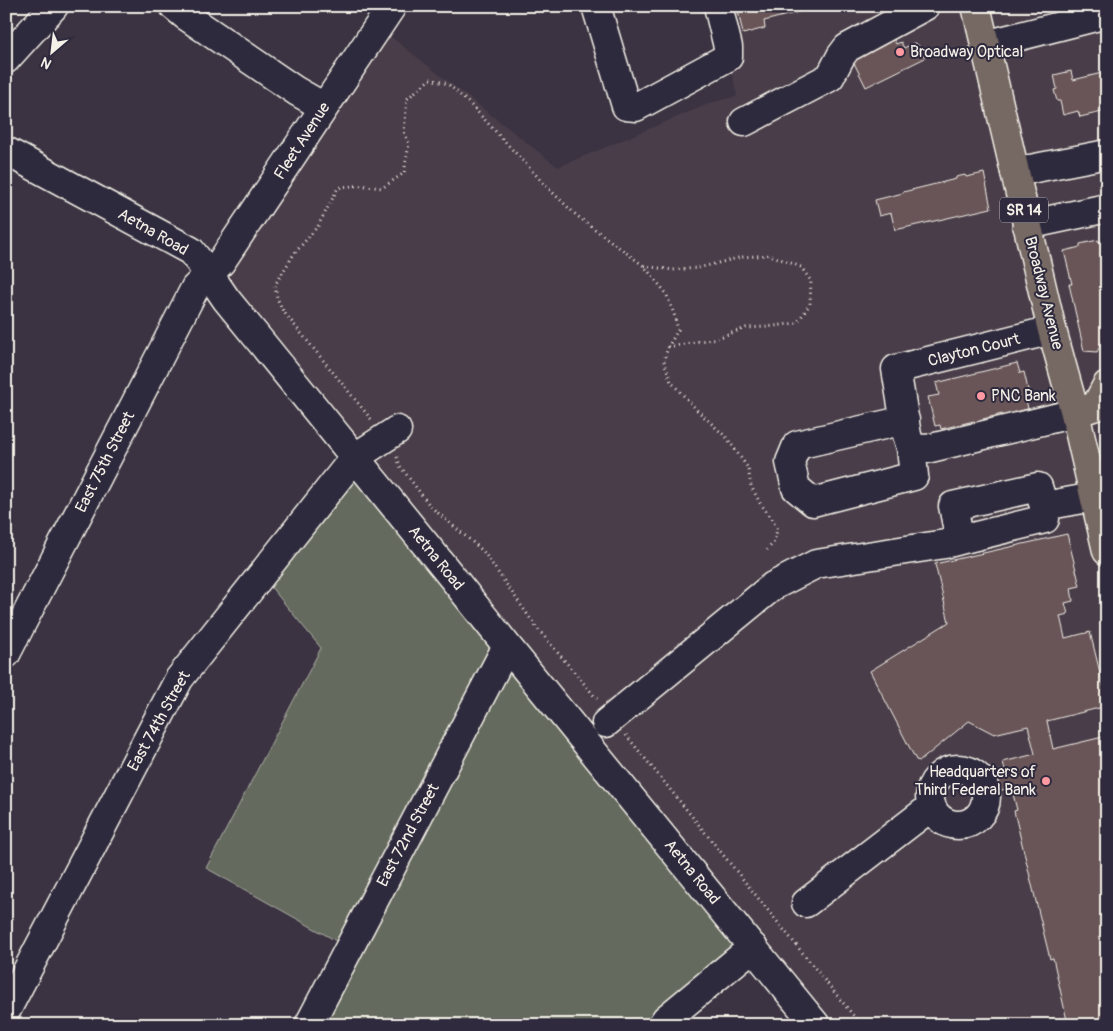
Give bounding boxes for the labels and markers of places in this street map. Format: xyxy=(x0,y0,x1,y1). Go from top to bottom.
place label: Broadway Optical xyxy=(910,42,1023,62)
marker: Broadway Optical xyxy=(894,46,906,58)
place label: PNC Bank xyxy=(991,386,1056,406)
marker: PNC Bank xyxy=(975,390,987,402)
place label: Headquarters of Third Federal Bank xyxy=(915,762,1036,800)
marker: Headquarters of Third Federal Bank xyxy=(1040,775,1052,787)

